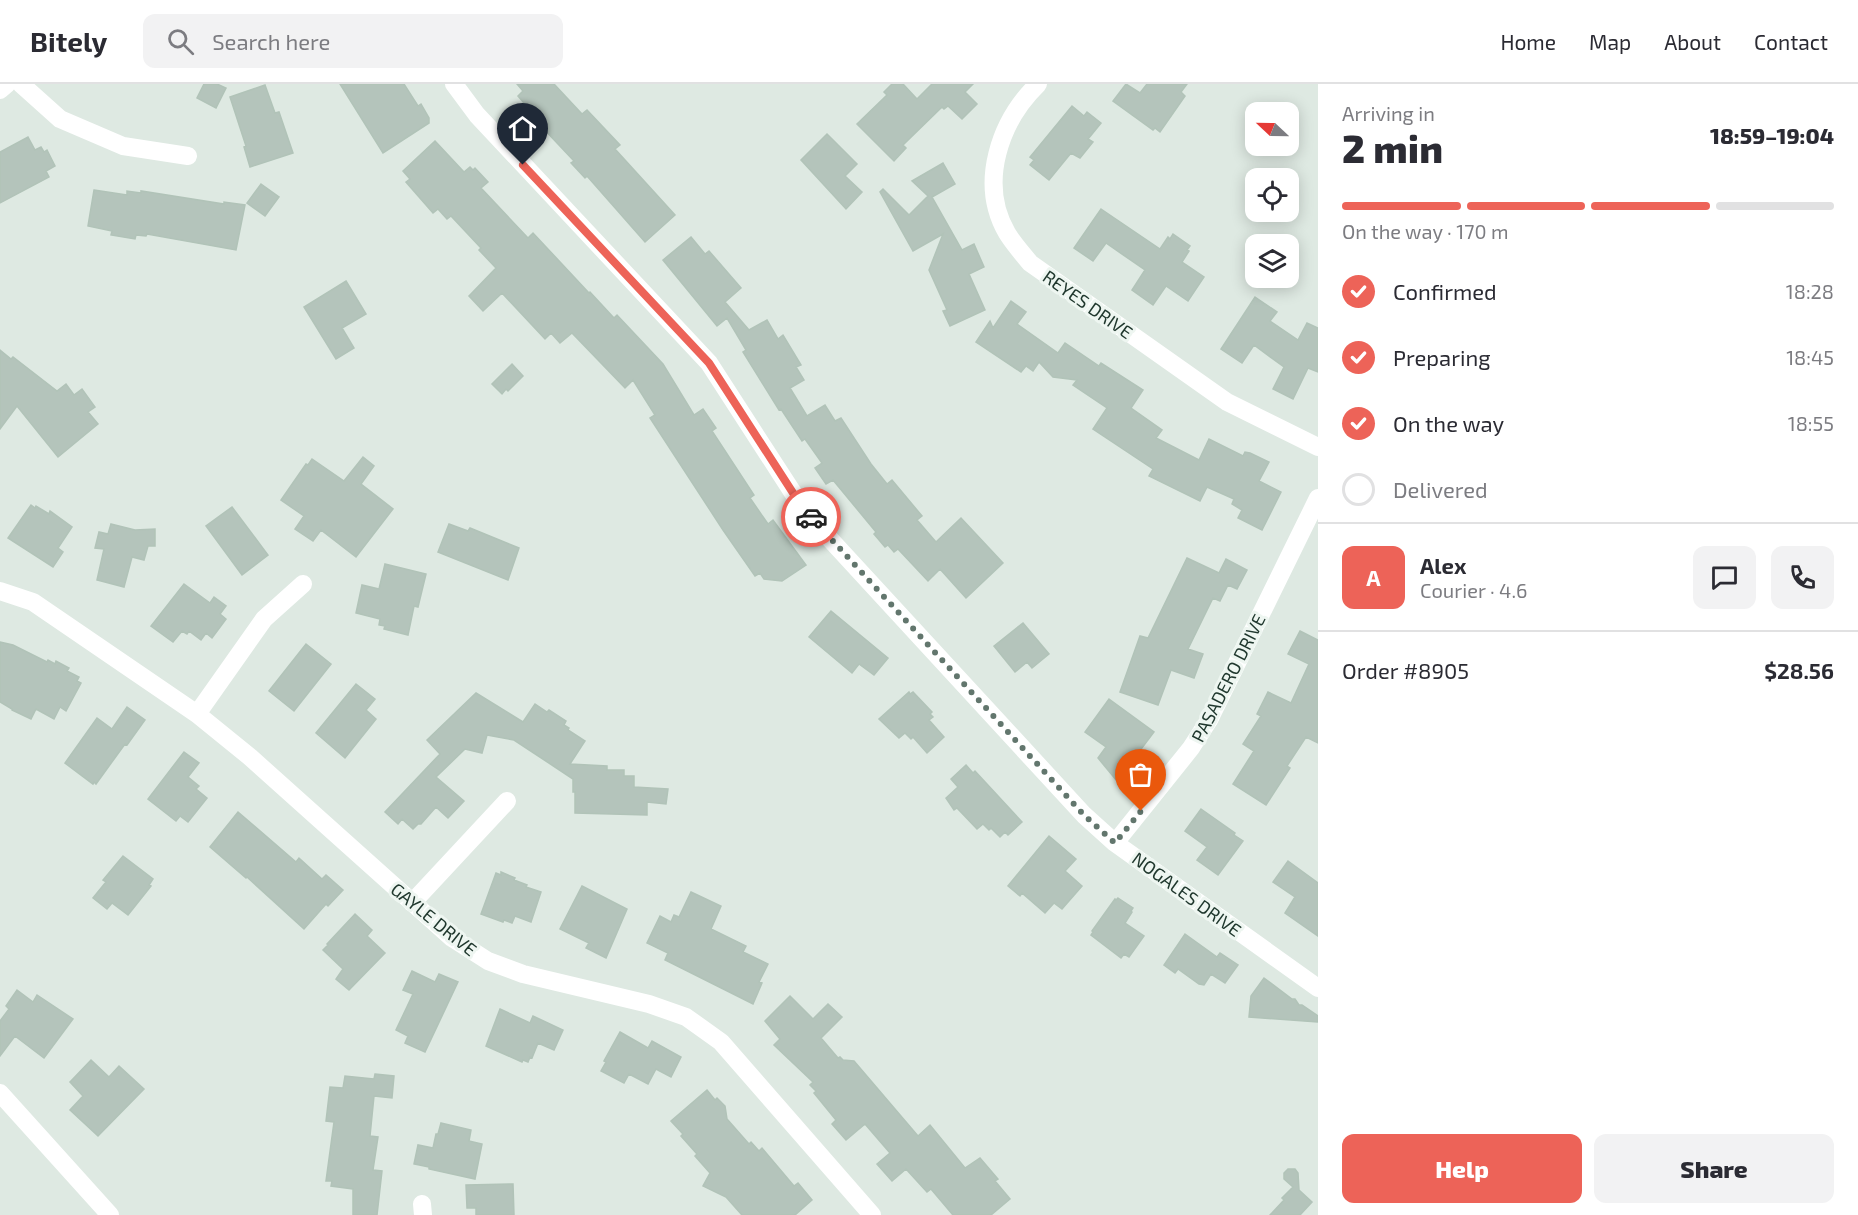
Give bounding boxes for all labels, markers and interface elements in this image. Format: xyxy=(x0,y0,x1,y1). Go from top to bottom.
search box xyxy=(143,14,563,68)
text: Bitely xyxy=(30,24,107,58)
icon: search xyxy=(164,25,197,58)
text: Search here xyxy=(212,28,330,54)
text: Home xyxy=(1500,29,1556,54)
text: Map xyxy=(1589,29,1631,54)
text: About xyxy=(1664,29,1721,54)
text: Contact xyxy=(1754,29,1828,54)
text: Arriving in xyxy=(1342,101,1435,125)
north arrow xyxy=(1245,102,1299,156)
map controls xyxy=(1245,102,1299,288)
pin xyxy=(497,103,548,165)
icon: home xyxy=(506,112,539,145)
text: 18:59–19:04 xyxy=(1710,122,1834,148)
text: 2 min xyxy=(1342,124,1443,171)
button: locate xyxy=(1245,168,1299,222)
text: On the way · 170 m xyxy=(1342,219,1509,243)
button: layers xyxy=(1245,234,1299,288)
street label: REYES DRIVE xyxy=(1039,265,1137,343)
icon: check xyxy=(1342,275,1375,308)
text: Confirmed xyxy=(1393,278,1497,304)
text: 18:28 xyxy=(1786,279,1834,303)
icon: check xyxy=(1342,341,1375,374)
text: Preparing xyxy=(1393,344,1491,370)
text: 18:45 xyxy=(1786,345,1834,369)
icon: check xyxy=(1342,407,1375,440)
text: On the way xyxy=(1393,410,1504,436)
text: 18:55 xyxy=(1788,411,1834,435)
text: Delivered xyxy=(1393,476,1488,502)
courier xyxy=(781,487,841,547)
icon: car xyxy=(795,501,828,534)
button: chat xyxy=(1693,546,1756,609)
button: phone xyxy=(1771,546,1834,609)
text: Alex xyxy=(1420,552,1466,578)
text: A xyxy=(1366,564,1381,590)
text: Courier · 4.6 xyxy=(1420,578,1527,602)
street label: PASADERO DRIVE xyxy=(1186,610,1270,746)
text: Order #8905 xyxy=(1342,657,1469,683)
text: $28.56 xyxy=(1764,657,1834,683)
pin xyxy=(1115,749,1166,811)
icon: bag xyxy=(1124,758,1157,791)
street label: NOGALES DRIVE xyxy=(1128,847,1246,941)
street label: GAYLE DRIVE xyxy=(387,878,481,960)
button: Help xyxy=(1342,1134,1582,1203)
button: Share xyxy=(1594,1134,1834,1203)

